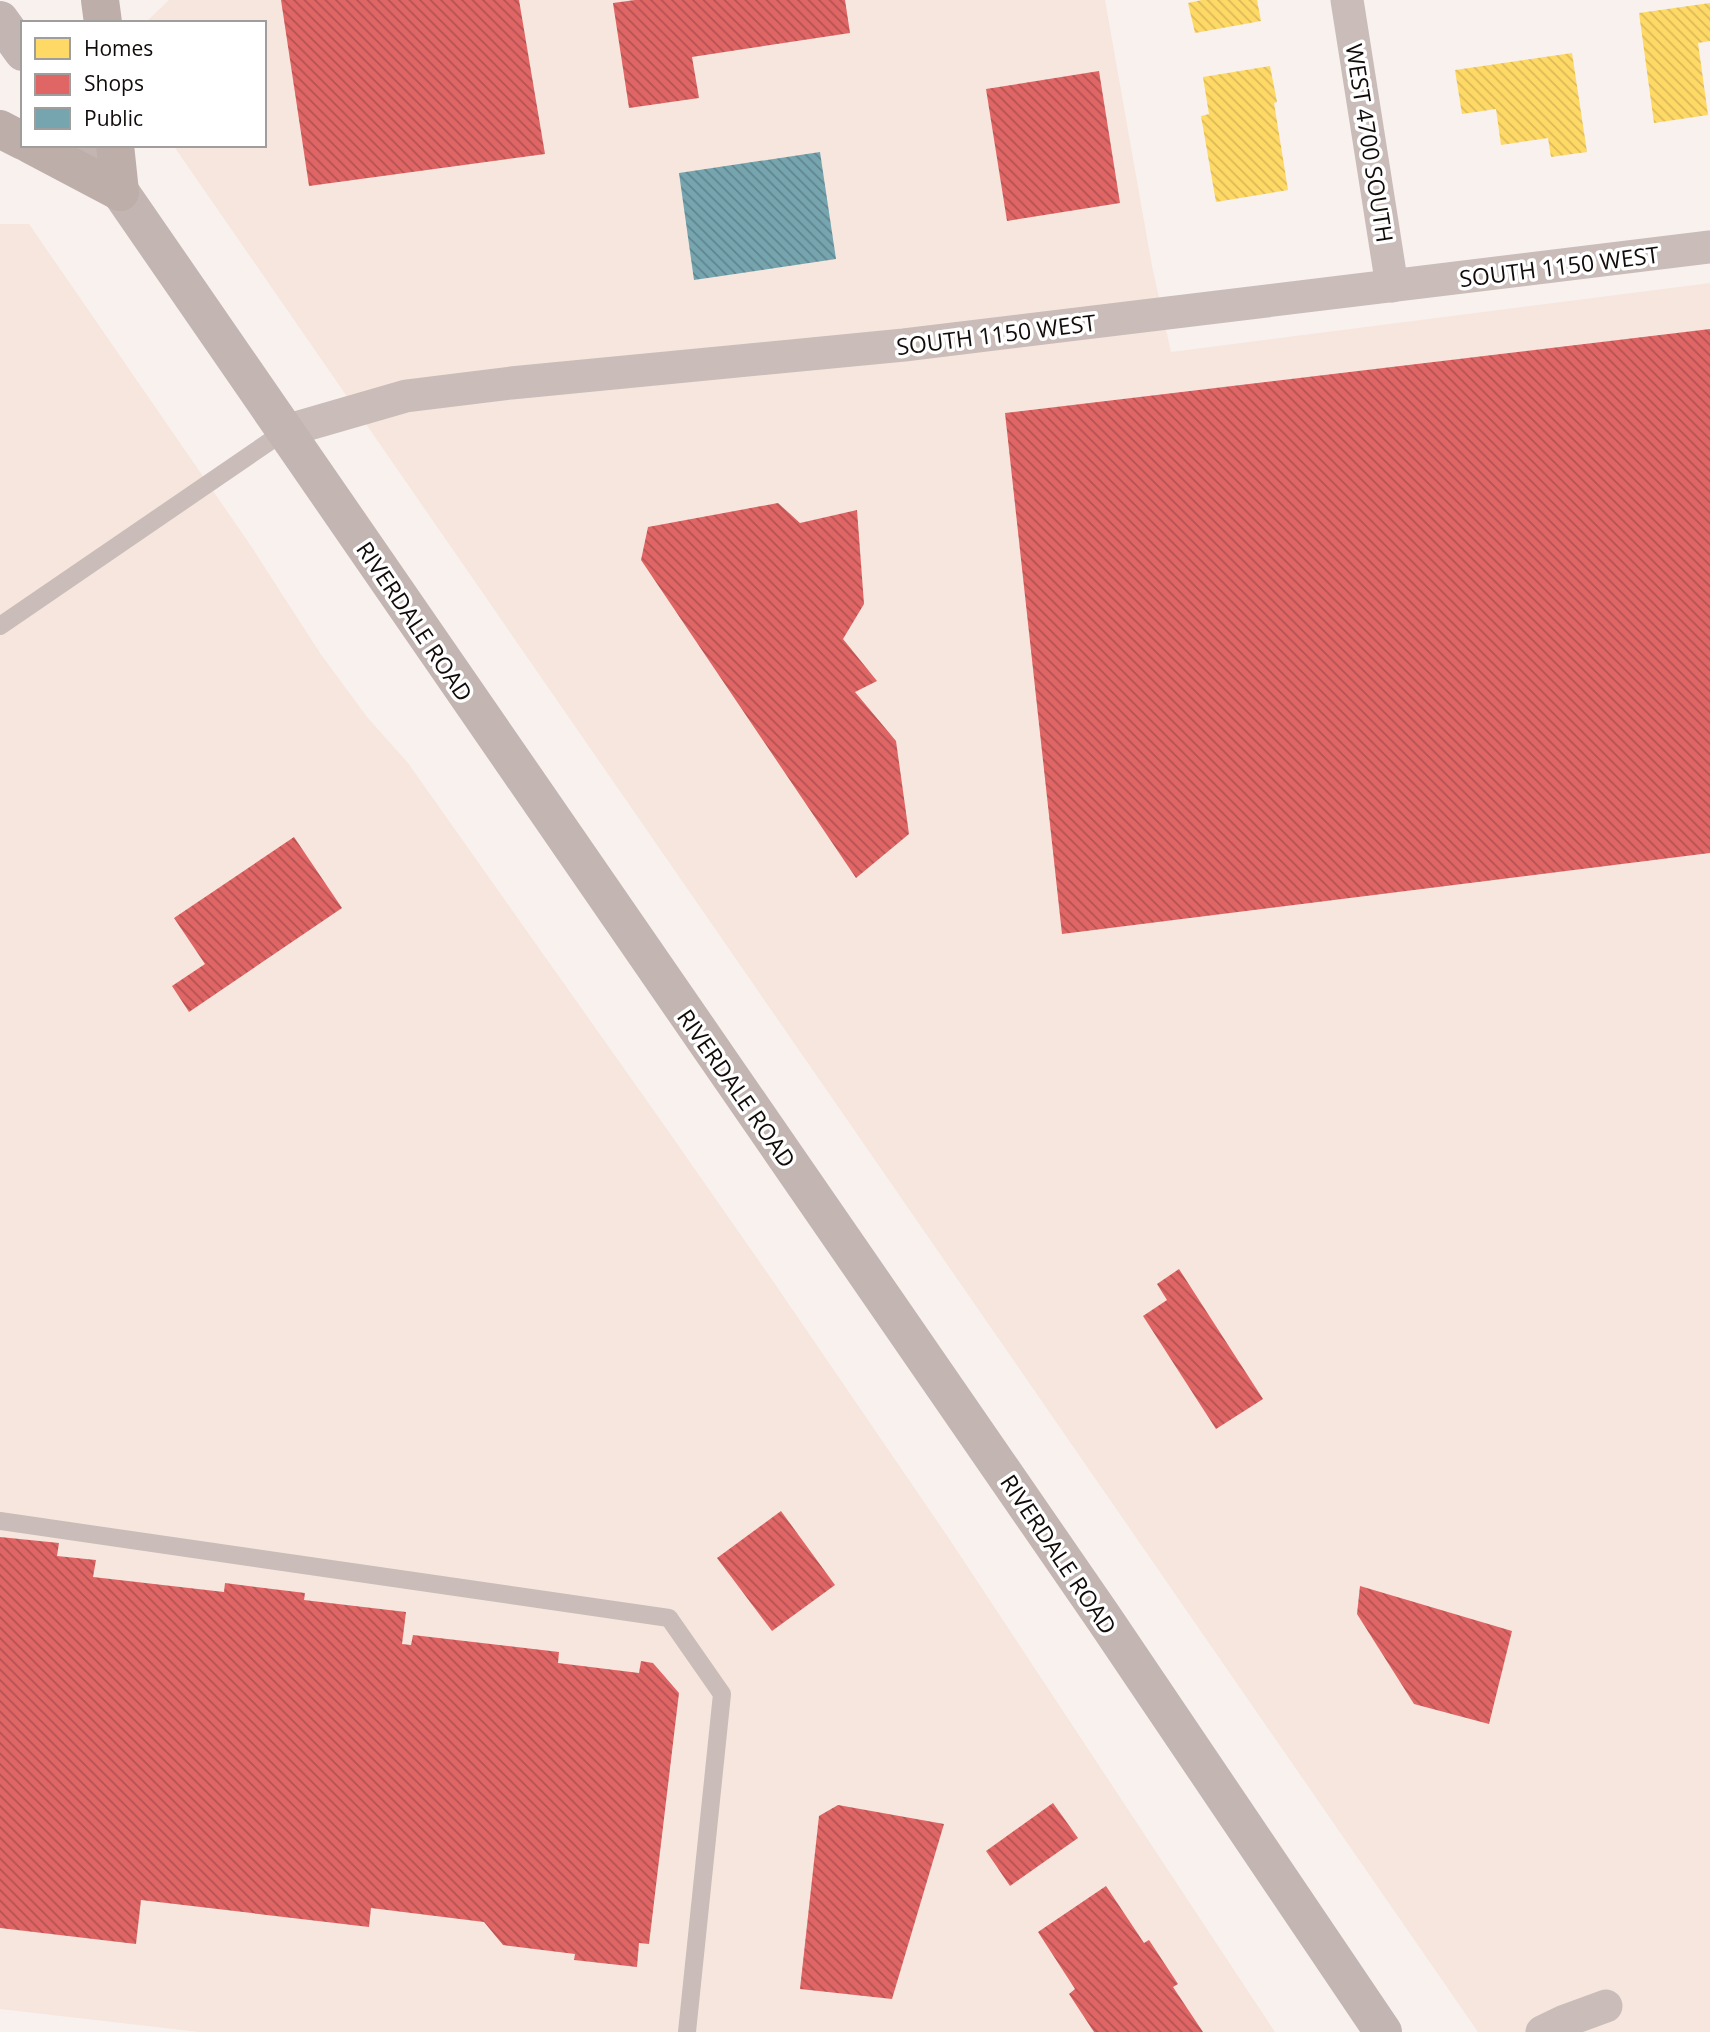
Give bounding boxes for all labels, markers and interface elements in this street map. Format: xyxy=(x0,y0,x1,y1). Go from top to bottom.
legend xyxy=(21,21,266,147)
text: Homes xyxy=(84,34,153,62)
street label: WEST 4700 SOUTH xyxy=(1338,41,1402,245)
text: Shops xyxy=(84,69,144,97)
text: Public xyxy=(84,104,143,132)
street label: SOUTH 1150 WEST xyxy=(1457,238,1661,294)
street label: SOUTH 1150 WEST xyxy=(894,306,1098,362)
street label: RIVERDALE ROAD xyxy=(350,535,480,707)
street label: RIVERDALE ROAD xyxy=(670,1002,804,1174)
street label: RIVERDALE ROAD xyxy=(994,1468,1124,1640)

